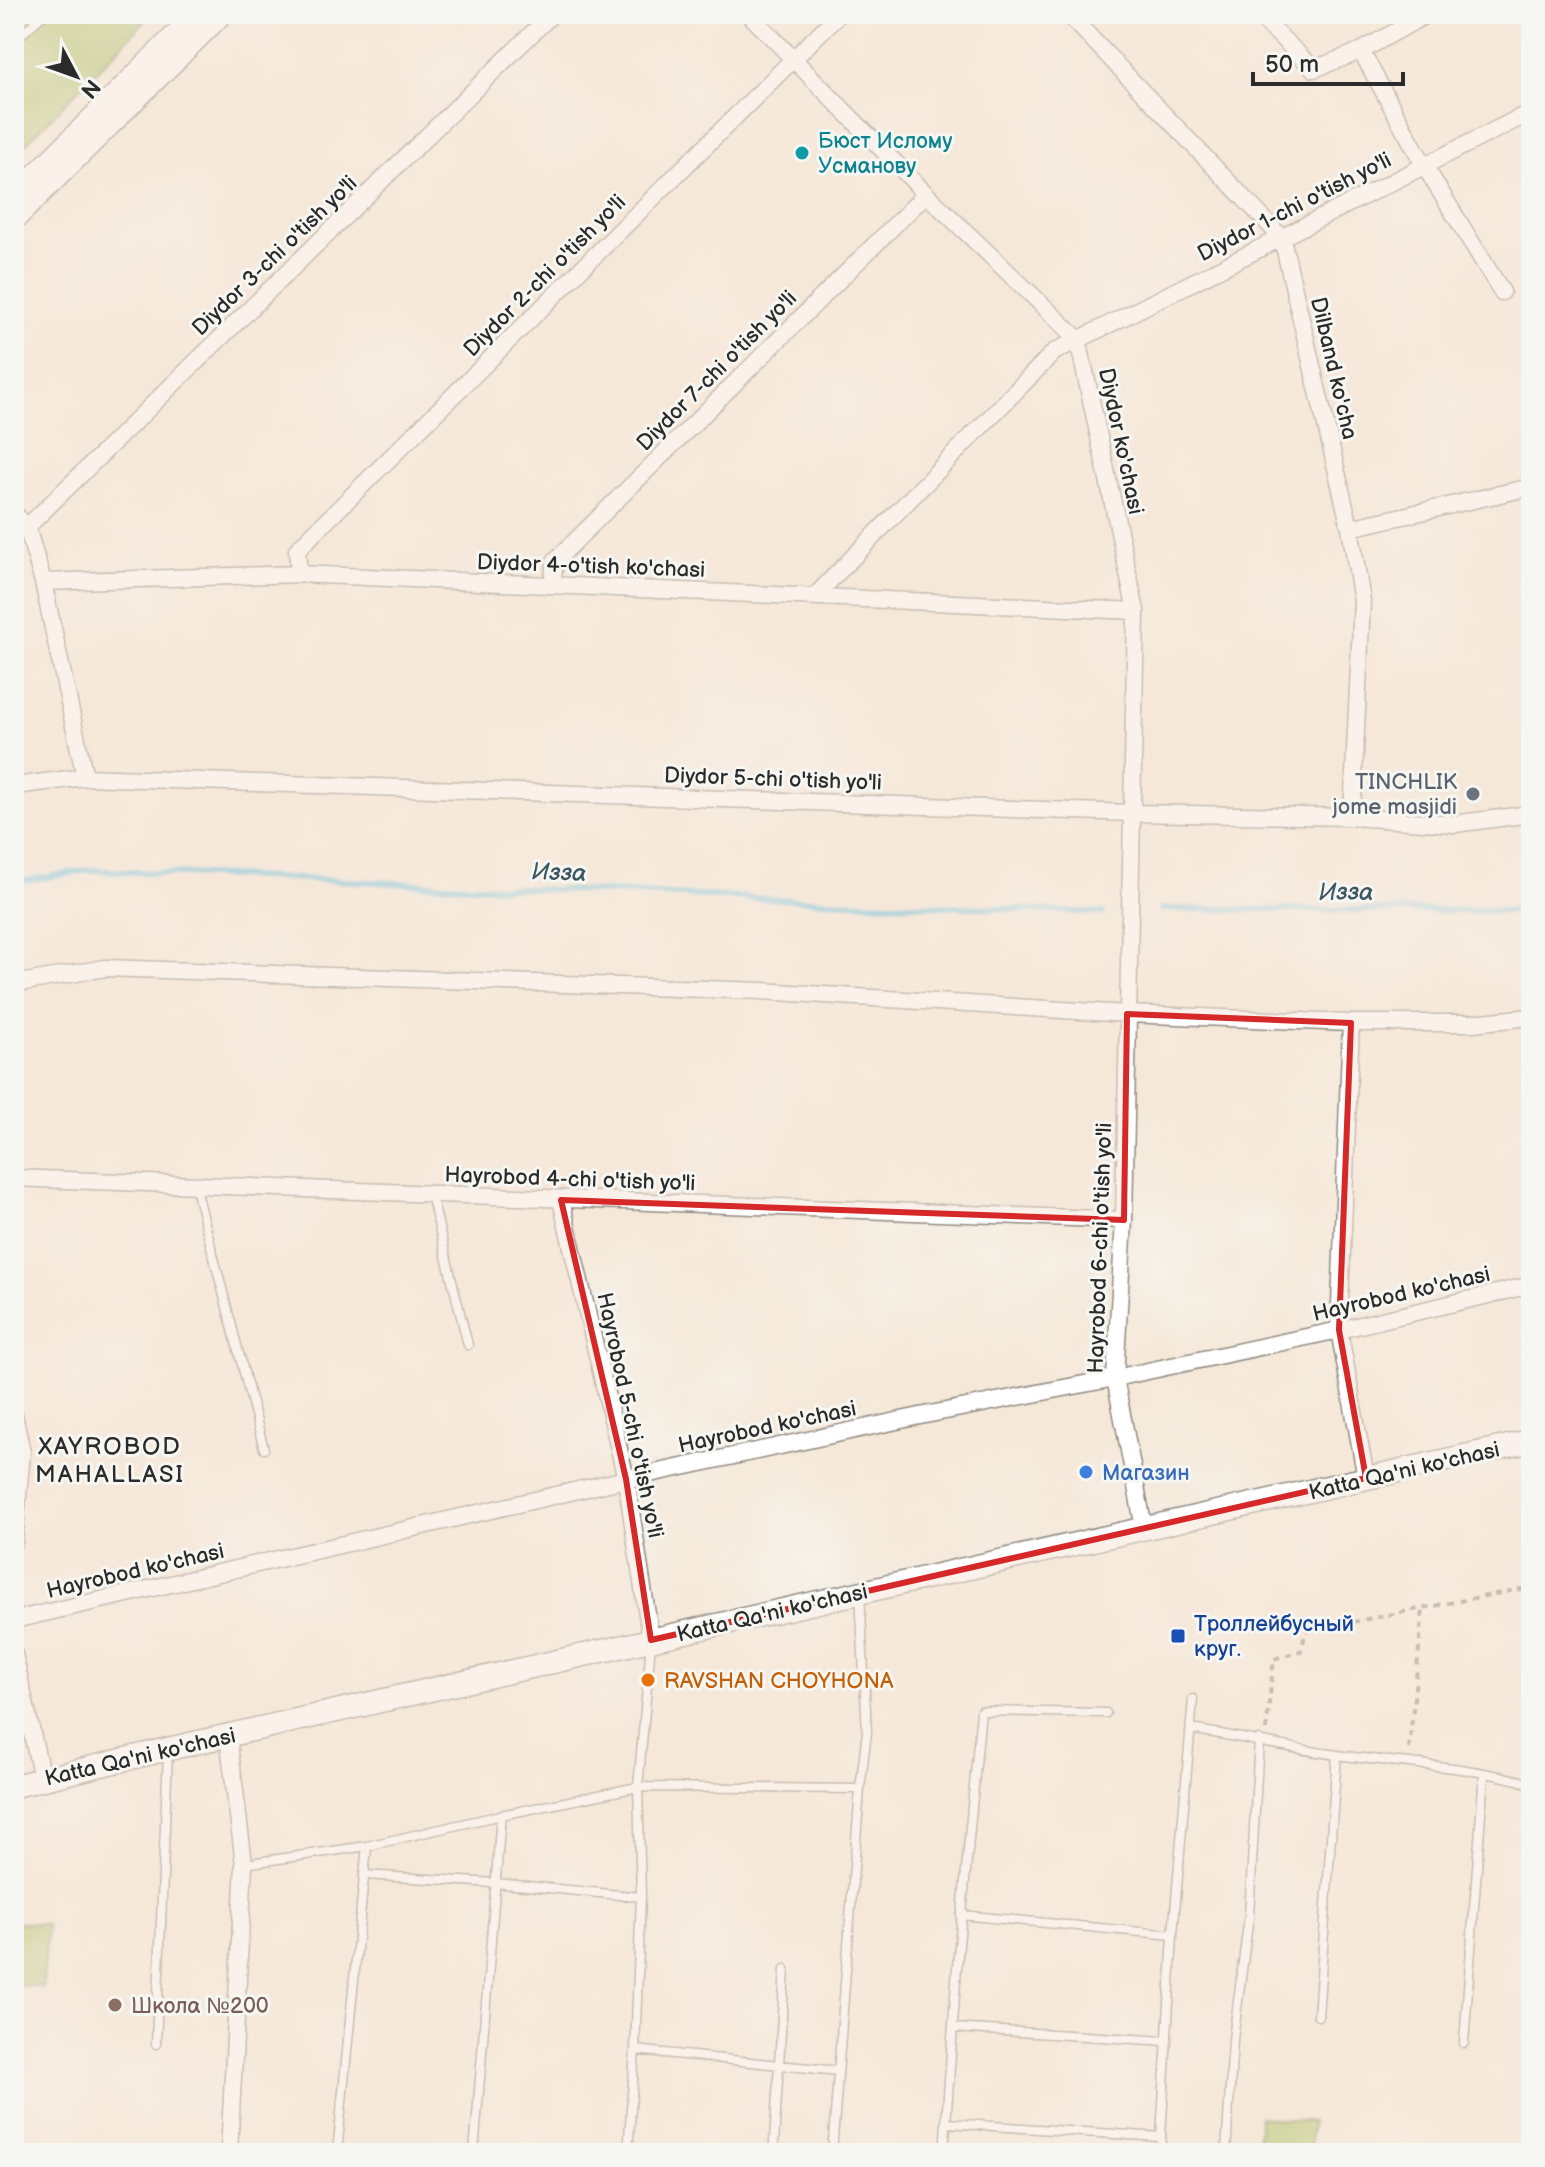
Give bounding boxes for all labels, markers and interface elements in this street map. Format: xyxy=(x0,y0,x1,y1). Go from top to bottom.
north arrow xyxy=(36,36,116,116)
scale bar xyxy=(1253,36,1403,86)
text: 50 m xyxy=(1265,50,1319,79)
text: N xyxy=(74,73,106,103)
place label: Бюст Ислому Усманову xyxy=(818,128,952,180)
marker: Бюст Ислому Усманову xyxy=(793,144,811,162)
street label: Diydor 1-chi o'tish yo'li xyxy=(1193,147,1396,268)
street label: Diydor 3-chi o'tish yo'li xyxy=(187,170,363,342)
street label: Diydor 2-chi o'tish yo'li xyxy=(458,189,632,363)
street label: Diydor 7-chi o'tish yo'li xyxy=(631,285,803,457)
street label: Dilband ko'cha xyxy=(1304,294,1363,442)
street label: Diydor ko'chasi xyxy=(1092,366,1149,517)
street label: Diydor 4-o'tish ko'chasi xyxy=(476,549,706,584)
street label: Diydor 5-chi o'tish yo'li xyxy=(664,762,882,797)
place label: TINCHLIK jome masjidi xyxy=(1331,769,1458,821)
marker: TINCHLIK jome masjidi xyxy=(1464,785,1482,803)
water label: Изза xyxy=(531,857,587,888)
water label: Изза xyxy=(1318,878,1374,907)
street label: Hayrobod 6-chi o'tish yo'li xyxy=(1083,1122,1118,1374)
street label: Hayrobod 4-chi o'tish yo'li xyxy=(444,1162,696,1197)
street label: Hayrobod ko'chasi xyxy=(1310,1261,1493,1328)
street label: Hayrobod 5-chi o'tish yo'li xyxy=(590,1290,669,1541)
street label: Hayrobod ko'chasi xyxy=(676,1395,859,1460)
district label: XAYROBOD MAHALLASI xyxy=(35,1432,185,1489)
street label: Katta Qa'ni ko'chasi xyxy=(1306,1436,1502,1507)
place label: Магазин xyxy=(1102,1460,1190,1487)
marker: Магазин xyxy=(1077,1463,1095,1481)
street label: Hayrobod ko'chasi xyxy=(44,1538,227,1605)
street label: Katta Qa'ni ko'chasi xyxy=(674,1578,870,1649)
place label: Троллейбусный круг. xyxy=(1194,1611,1354,1663)
marker: Троллейбусный круг. xyxy=(1169,1627,1187,1645)
place label: RAVSHAN CHOYHONA xyxy=(664,1668,894,1695)
marker: RAVSHAN CHOYHONA xyxy=(639,1671,657,1689)
street label: Katta Qa'ni ko'chasi xyxy=(42,1722,238,1793)
place label: Школа №200 xyxy=(131,1993,269,2020)
marker: Школа №200 xyxy=(106,1996,124,2014)

